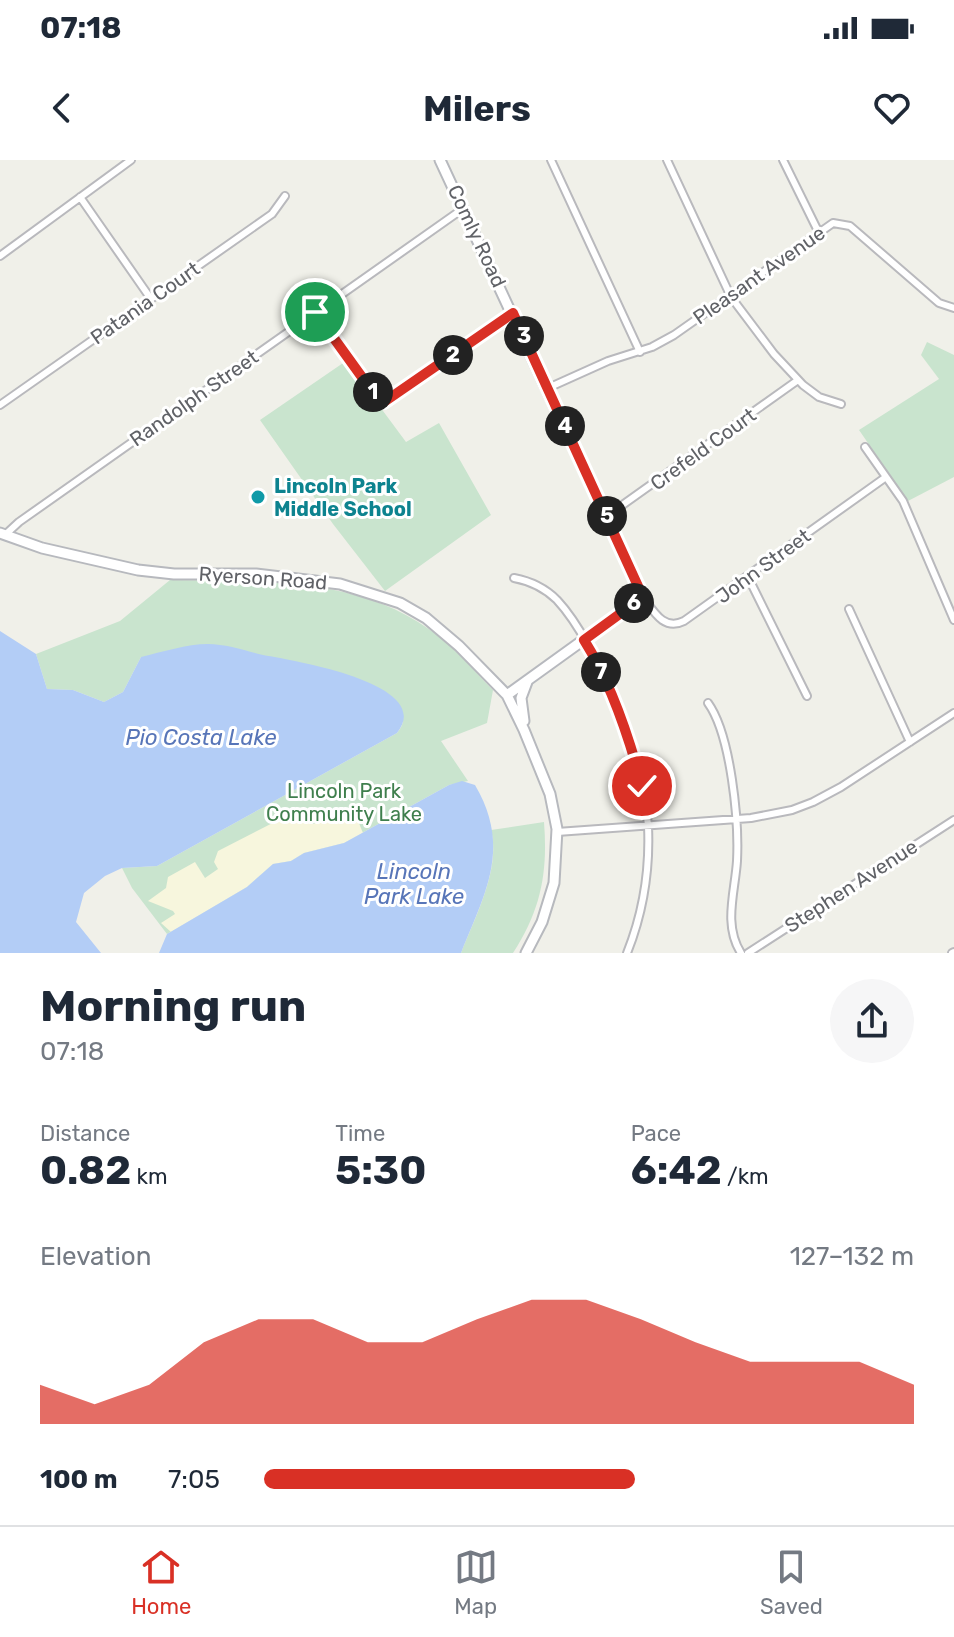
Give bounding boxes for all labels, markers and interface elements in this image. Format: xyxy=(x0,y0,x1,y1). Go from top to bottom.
text: 07:18 xyxy=(40,10,122,46)
icon: back xyxy=(40,86,84,130)
icon: heart xyxy=(870,86,914,130)
text: Milers xyxy=(423,87,531,130)
street label: Comly Road xyxy=(443,181,511,291)
street label: Pleasant Avenue xyxy=(688,221,830,329)
street label: Patania Court xyxy=(86,256,204,349)
pin xyxy=(281,278,349,346)
icon: arrive xyxy=(293,290,337,334)
pin: 3 xyxy=(504,316,544,356)
text: 3 xyxy=(517,322,531,349)
pin: 2 xyxy=(433,335,473,375)
text: 2 xyxy=(446,341,460,368)
street label: Randolph Street xyxy=(125,345,263,451)
pin: 1 xyxy=(353,372,393,412)
text: 1 xyxy=(368,378,378,405)
street label: Crefeld Court xyxy=(646,403,761,495)
pin: 4 xyxy=(545,406,585,446)
text: 4 xyxy=(557,412,573,439)
place label: Lincoln Park Middle School xyxy=(274,474,412,521)
marker: Lincoln Park Middle School xyxy=(249,488,267,506)
pin: 5 xyxy=(587,496,627,536)
text: 5 xyxy=(600,502,614,529)
street label: John Street xyxy=(711,524,815,608)
street label: Ryerson Road xyxy=(198,562,328,594)
pin: 6 xyxy=(614,583,654,623)
text: 6 xyxy=(627,589,641,616)
pin: 7 xyxy=(581,652,621,692)
text: 7 xyxy=(595,658,607,685)
water label: Pio Costa Lake xyxy=(125,724,277,751)
pin xyxy=(608,752,676,820)
icon: check xyxy=(620,764,664,808)
park label: Lincoln Park Community Lake xyxy=(266,779,422,826)
street label: Stephen Avenue xyxy=(780,834,922,938)
water label: Lincoln Park Lake xyxy=(364,858,464,910)
button: share xyxy=(830,979,914,1063)
text: Morning run xyxy=(40,980,306,1032)
text: 07:18 xyxy=(40,1036,104,1067)
text: Distance xyxy=(40,1120,130,1147)
text: Time xyxy=(335,1120,385,1147)
text: Pace xyxy=(631,1120,681,1147)
text: 0.82 xyxy=(40,1147,131,1194)
text: 5:30 xyxy=(335,1147,426,1194)
text: 6:42 xyxy=(631,1147,722,1194)
text: km xyxy=(131,1163,168,1190)
text: /km xyxy=(722,1163,769,1190)
text: Elevation xyxy=(40,1241,151,1272)
text: 127–132 m xyxy=(790,1241,914,1272)
text: 100 m xyxy=(40,1464,118,1495)
text: 7:05 xyxy=(168,1464,220,1495)
tab: Home xyxy=(131,1545,191,1620)
tab: Map xyxy=(454,1545,498,1620)
tab: Saved xyxy=(760,1545,823,1620)

